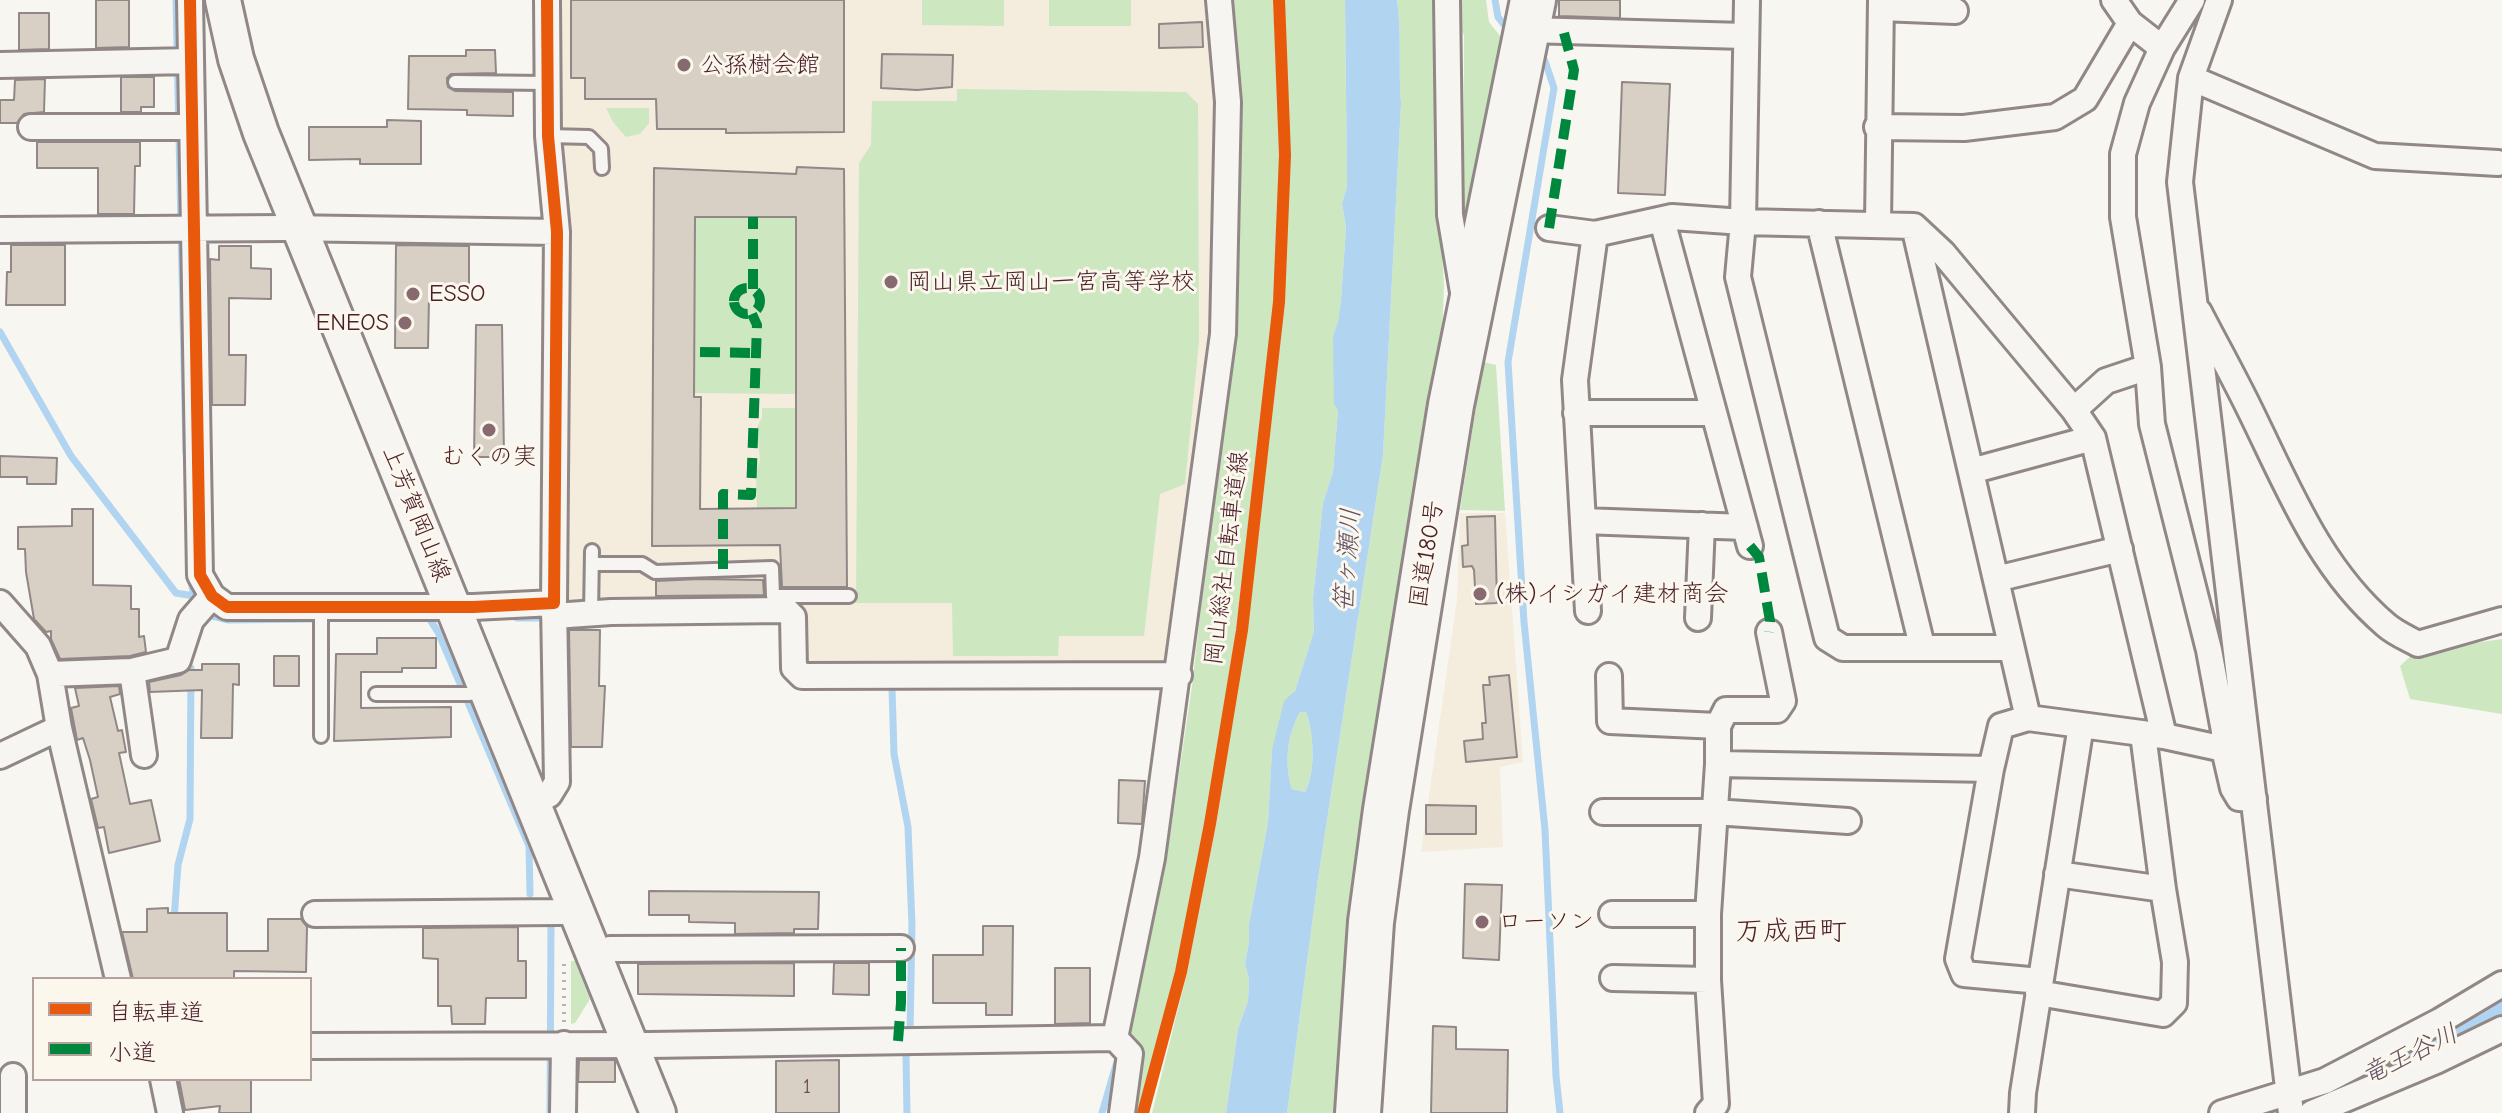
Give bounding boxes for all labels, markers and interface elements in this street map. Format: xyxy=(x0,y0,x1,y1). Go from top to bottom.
place label: 公孫樹会館 xyxy=(700,51,820,79)
marker: 公孫樹会館 xyxy=(675,56,693,74)
place label: 岡山県立岡山一宮高等学校 xyxy=(907,268,1195,296)
marker: 岡山県立岡山一宮高等学校 xyxy=(882,273,900,291)
place label: ESSO xyxy=(429,280,485,308)
marker: ESSO xyxy=(404,285,422,303)
place label: ENEOS xyxy=(316,309,389,337)
marker: ENEOS xyxy=(396,314,414,332)
marker: むくの実 xyxy=(480,421,498,439)
street label: 上芳賀岡山線 xyxy=(376,442,456,586)
place label: むくの実 xyxy=(441,443,537,471)
street label: 岡山総社自転車道線 xyxy=(1200,449,1254,667)
street label: 国道180号 xyxy=(1404,498,1450,610)
water label: 笹ヶ瀬川 xyxy=(1329,507,1367,613)
place label: (株)イシガイ建材商会 xyxy=(1496,580,1729,608)
marker: (株)イシガイ建材商会 xyxy=(1471,585,1489,603)
place label: ローソン xyxy=(1498,908,1594,936)
marker: ローソン xyxy=(1473,913,1491,931)
district label: 万成西町 xyxy=(1735,915,1847,949)
legend xyxy=(32,977,312,1081)
text: 自転車道 xyxy=(108,998,204,1026)
water label: 竜王谷川 xyxy=(2356,1018,2464,1092)
text: 小道 xyxy=(108,1038,156,1066)
house number: 1 xyxy=(803,1075,811,1099)

